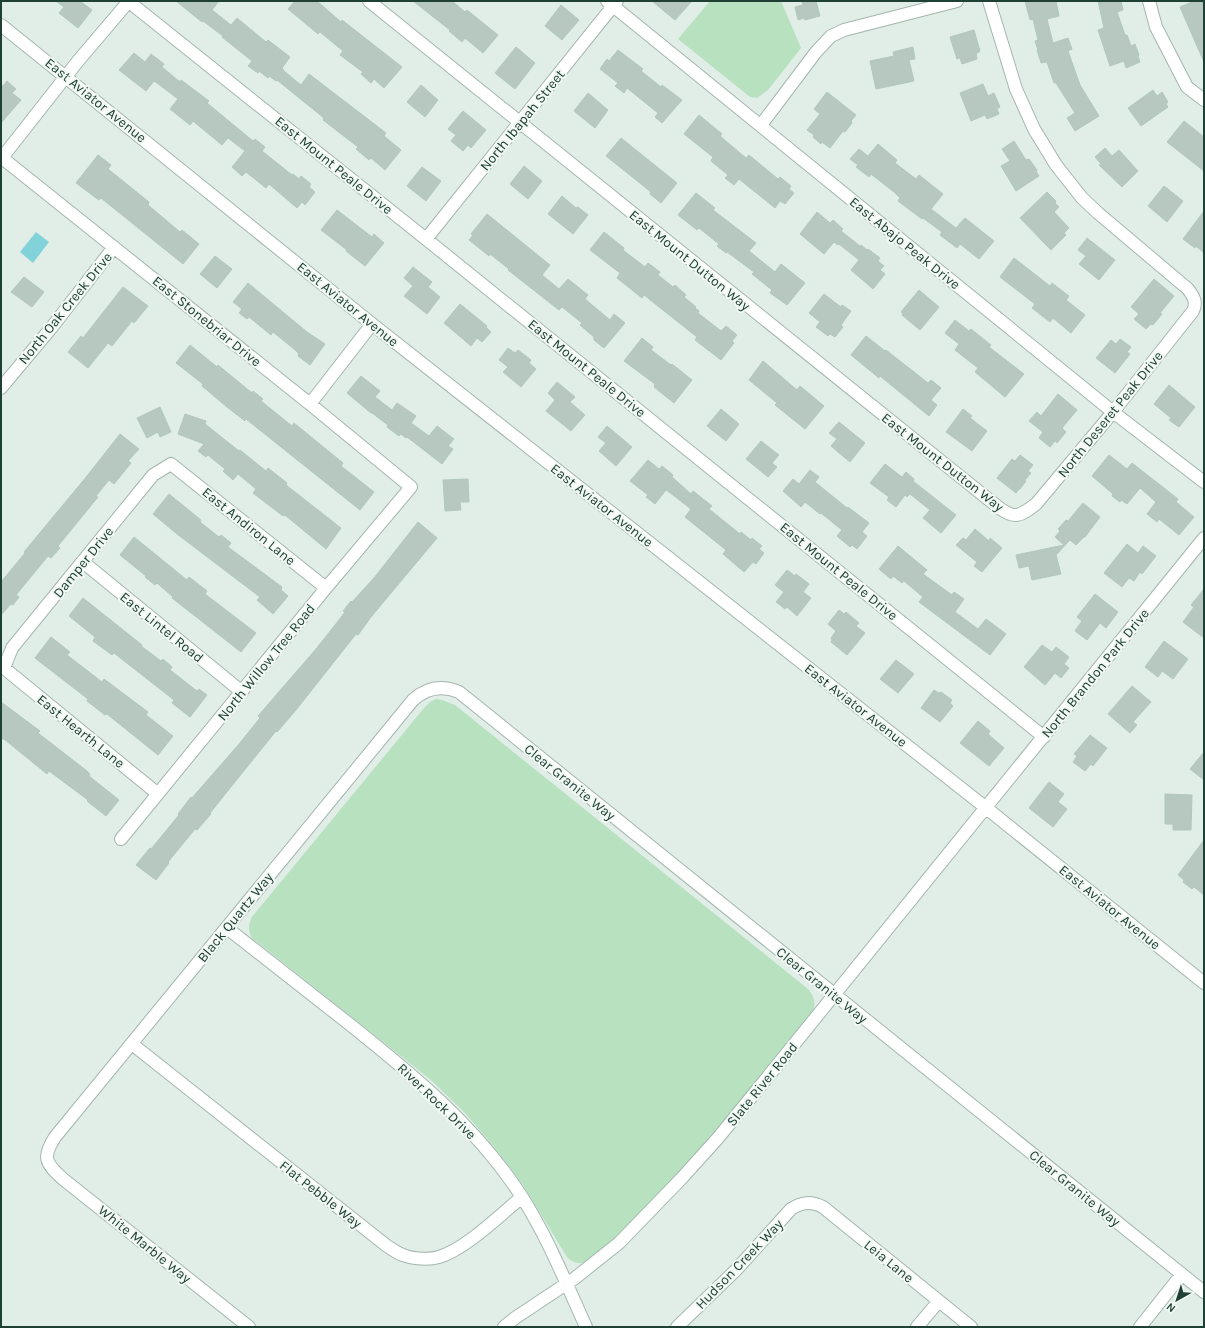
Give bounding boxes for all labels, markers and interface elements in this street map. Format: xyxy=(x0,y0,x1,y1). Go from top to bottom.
street label: East Aviator Avenue xyxy=(42,54,150,146)
street label: North Ibapah Street xyxy=(476,66,568,174)
street label: East Mount Peale Drive xyxy=(271,113,396,218)
street label: East Abajo Peak Drive xyxy=(846,194,963,293)
street label: East Mount Dutton Way xyxy=(626,206,754,315)
street label: North Oak Creek Drive xyxy=(15,249,116,368)
street label: East Aviator Avenue xyxy=(294,258,402,350)
street label: East Stonebriar Drive xyxy=(149,272,264,370)
street label: East Mount Peale Drive xyxy=(524,316,649,421)
street label: North Deseret Peak Drive xyxy=(1054,348,1167,481)
street label: East Mount Dutton Way xyxy=(878,409,1008,516)
street label: East Aviator Avenue xyxy=(547,460,656,551)
street label: East Andiron Lane xyxy=(199,484,299,569)
street label: East Mount Peale Drive xyxy=(776,519,901,624)
street label: Damper Drive xyxy=(50,523,117,601)
street label: East Lintel Road xyxy=(116,588,207,666)
street label: North Willow Tree Road xyxy=(214,600,319,724)
street label: North Brandon Park Drive xyxy=(1038,605,1153,741)
street label: East Aviator Avenue xyxy=(801,660,910,751)
street label: East Hearth Lane xyxy=(33,691,128,772)
street label: Clear Granite Way xyxy=(521,740,619,825)
street label: East Aviator Avenue xyxy=(1056,861,1164,953)
street label: Black Quartz Way xyxy=(194,869,277,966)
street label: Clear Granite Way xyxy=(773,943,871,1028)
street label: Slate River Road xyxy=(723,1039,802,1130)
street label: River Rock Drive xyxy=(394,1060,480,1143)
street label: Clear Granite Way xyxy=(1026,1146,1124,1231)
street label: Flat Pebble Way xyxy=(276,1157,366,1232)
street label: White Marble Way xyxy=(95,1202,195,1287)
street label: Hudson Creek Way xyxy=(692,1216,787,1313)
street label: Leia Lane xyxy=(860,1236,917,1287)
north arrow xyxy=(1157,1280,1197,1320)
text: N xyxy=(1164,1300,1178,1315)

